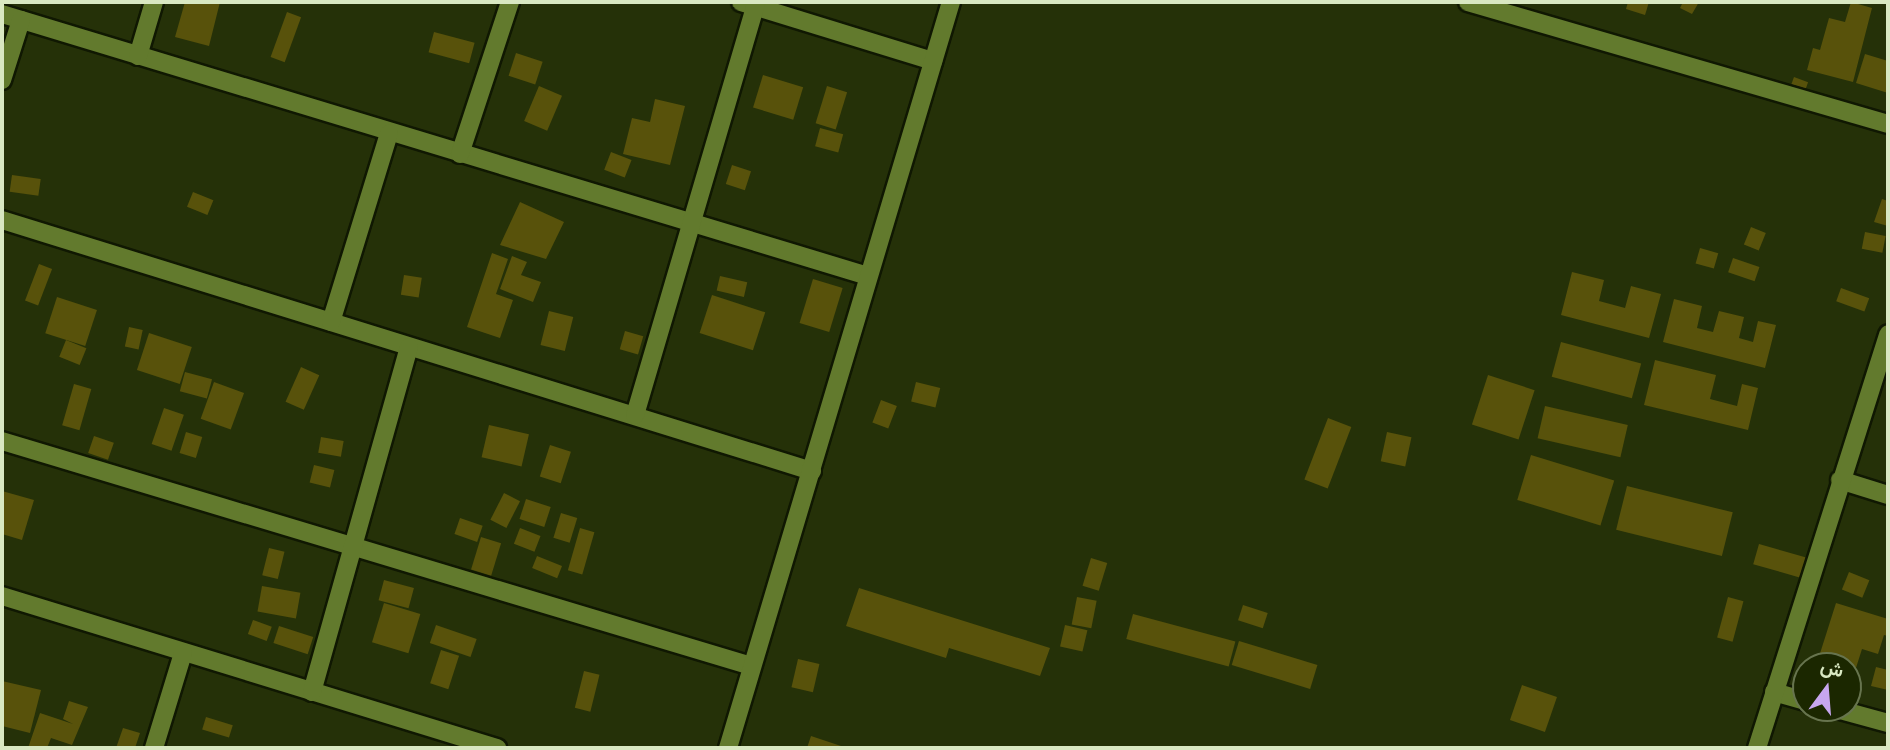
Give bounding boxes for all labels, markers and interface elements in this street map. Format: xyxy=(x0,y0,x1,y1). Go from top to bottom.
north arrow xyxy=(1792,652,1862,722)
text: ش xyxy=(1818,653,1847,683)

